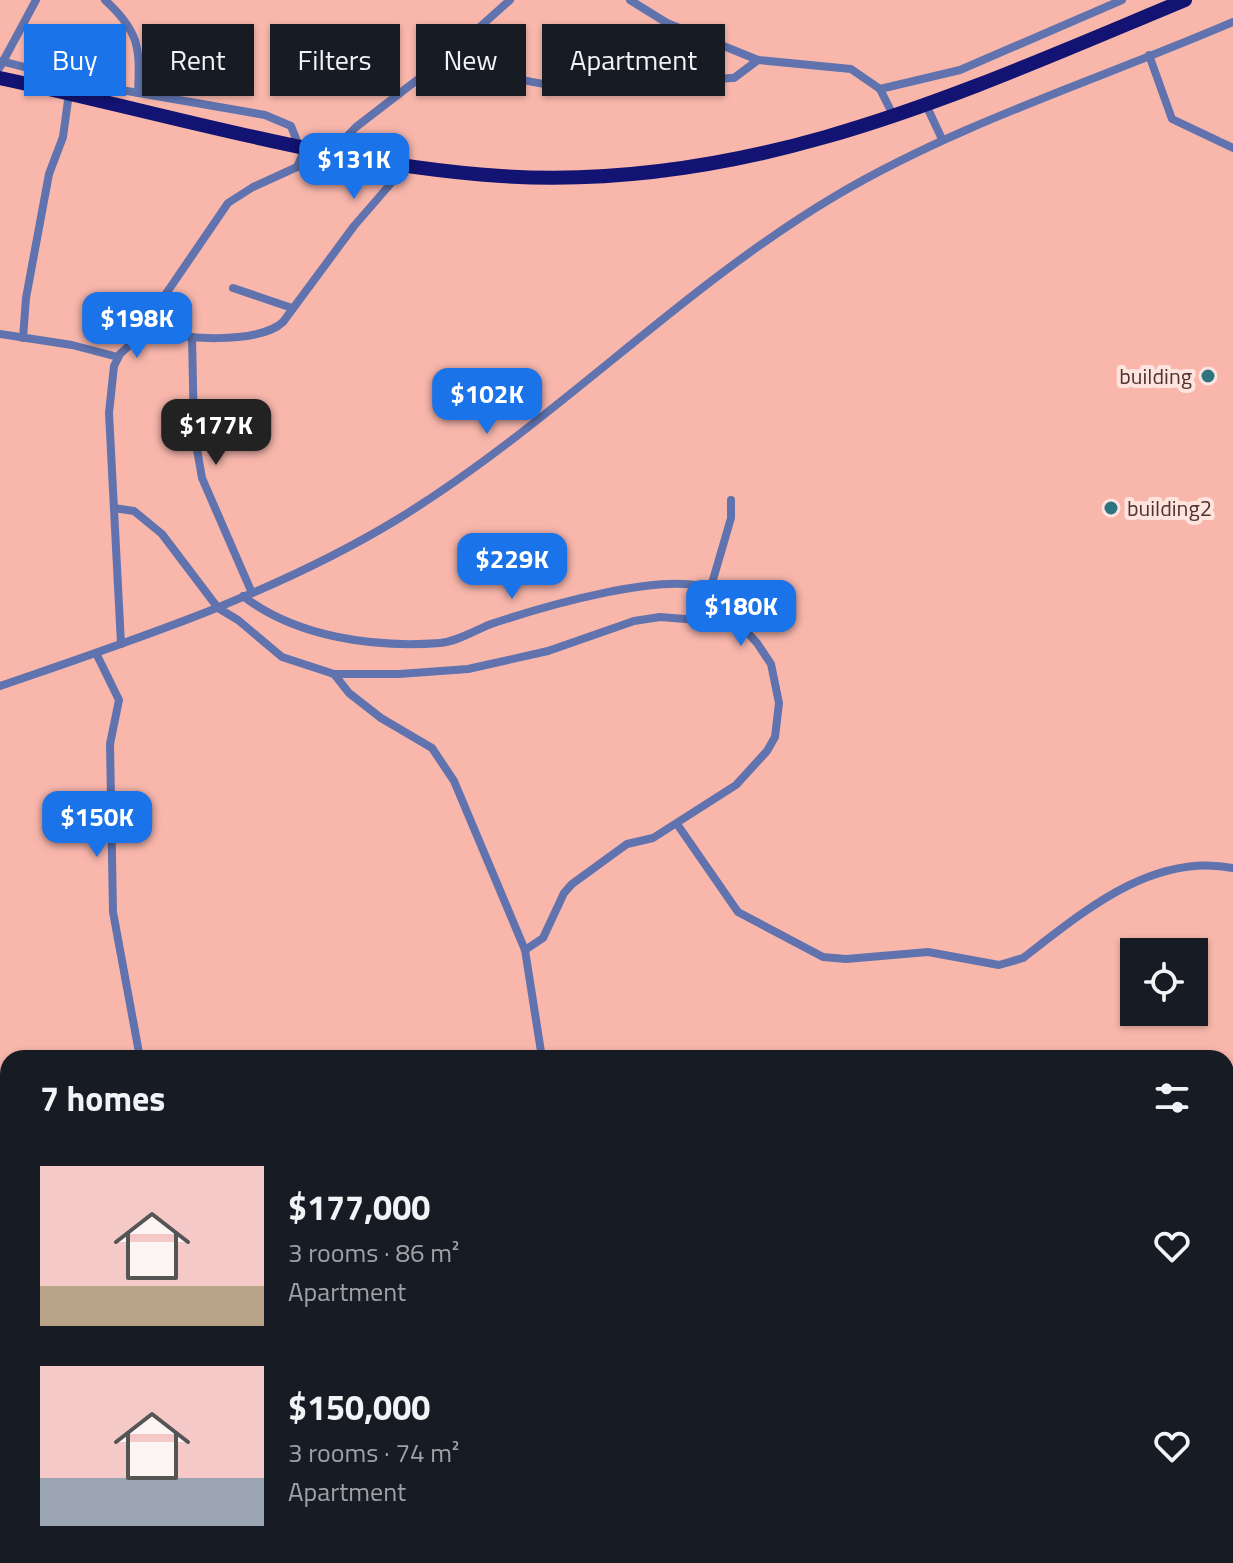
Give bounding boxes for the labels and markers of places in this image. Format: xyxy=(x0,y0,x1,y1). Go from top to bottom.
pin: $131K xyxy=(298,133,410,201)
pin: $198K xyxy=(81,292,193,360)
place label: building xyxy=(1119,359,1192,393)
marker: building xyxy=(1199,367,1217,385)
pin: $102K xyxy=(431,368,543,436)
pin: $177K xyxy=(160,399,272,467)
place label: building2 xyxy=(1127,491,1212,525)
marker: building2 xyxy=(1102,499,1120,517)
pin: $229K xyxy=(456,533,568,601)
pin: $180K xyxy=(685,580,797,648)
pin: $150K xyxy=(41,791,153,859)

